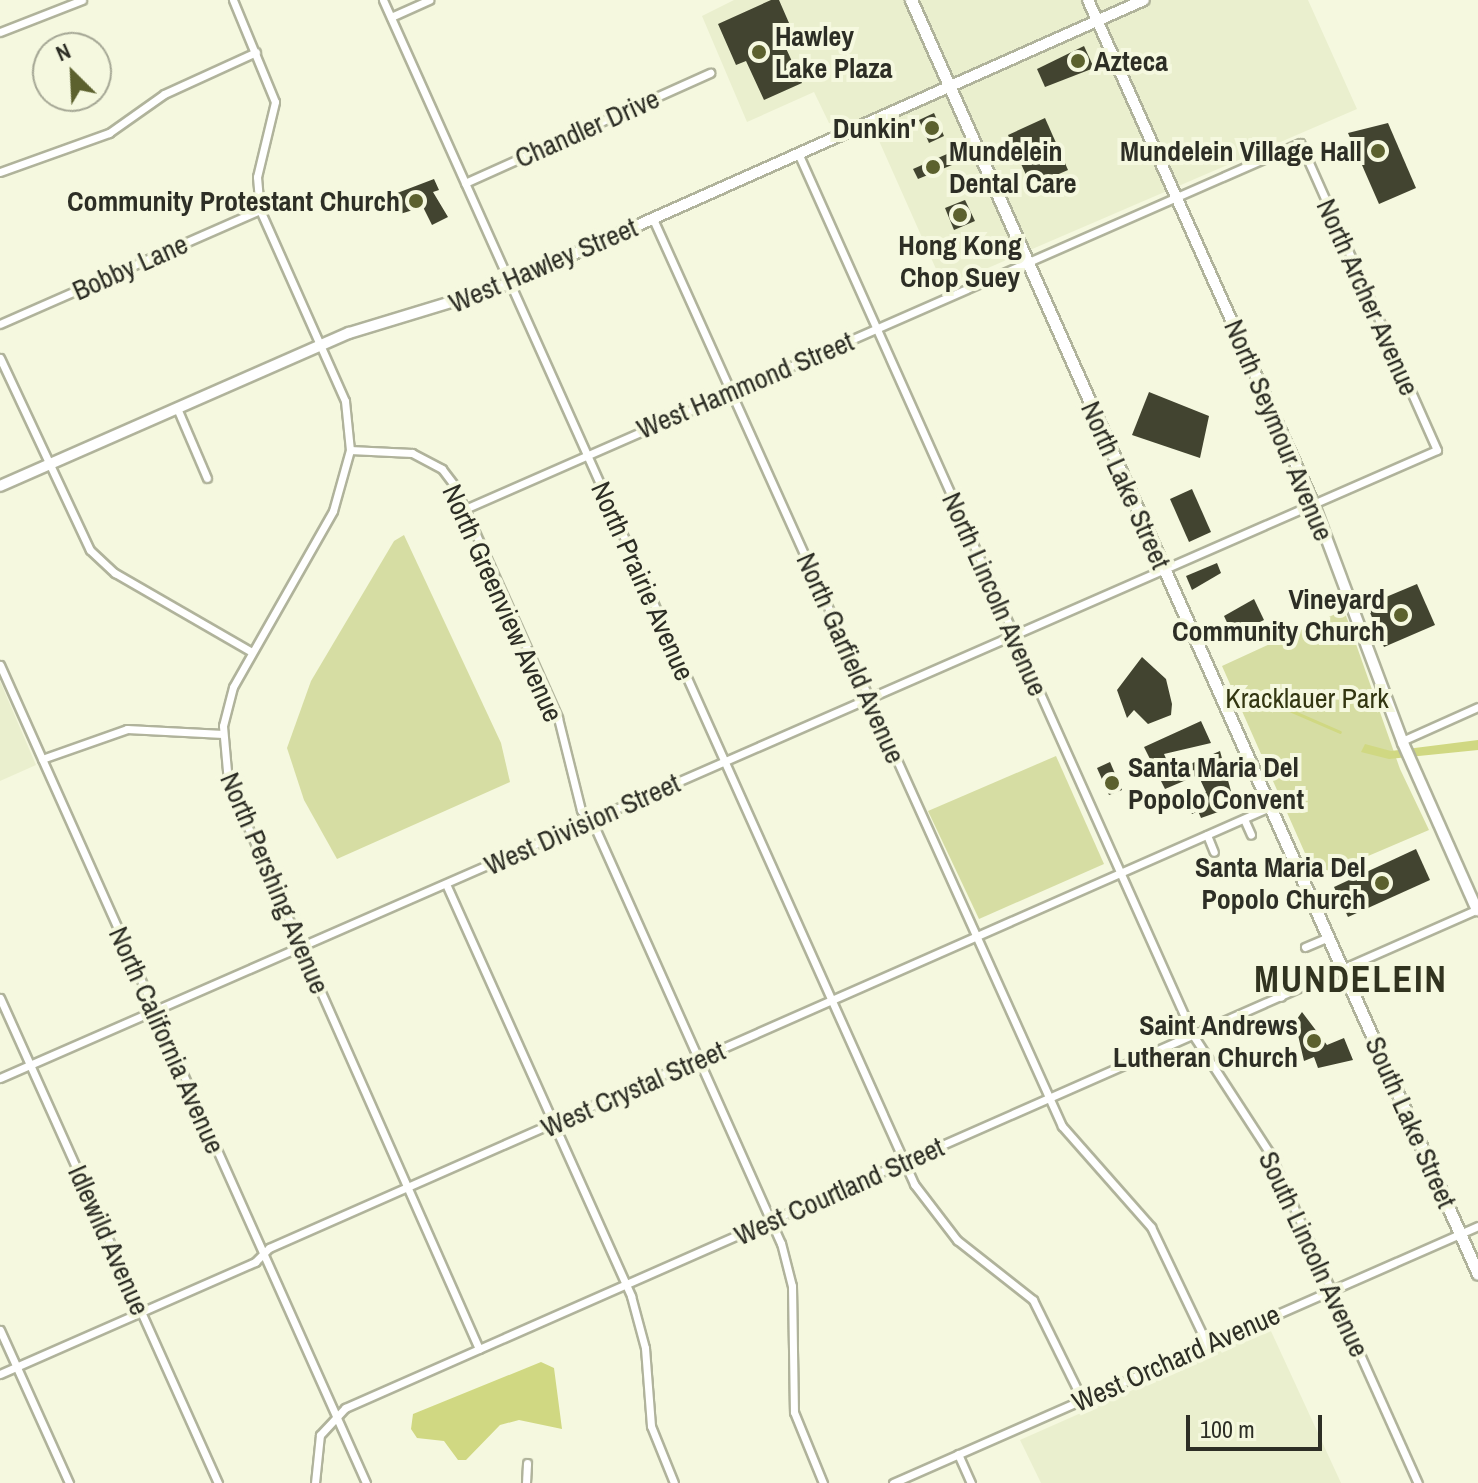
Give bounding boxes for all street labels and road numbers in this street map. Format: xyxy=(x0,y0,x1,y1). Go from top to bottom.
street label: Chandler Drive xyxy=(510,81,664,175)
street label: North Archer Avenue xyxy=(1309,192,1427,402)
street label: West Hawley Street xyxy=(444,210,642,320)
street label: Bobby Lane xyxy=(67,227,193,307)
street label: North Seymour Avenue xyxy=(1217,314,1341,546)
street label: West Hammond Street xyxy=(632,324,858,446)
street label: North Lake Street xyxy=(1074,396,1178,574)
street label: North Prairie Avenue xyxy=(584,476,702,686)
street label: North Greenview Avenue xyxy=(435,479,571,727)
street label: North Lincoln Avenue xyxy=(935,486,1055,702)
street label: North Garfield Avenue xyxy=(789,547,913,769)
street label: West Division Street xyxy=(479,766,685,882)
street label: North Pershing Avenue xyxy=(213,767,337,999)
street label: North California Avenue xyxy=(102,921,232,1159)
street label: South Lake Street xyxy=(1358,1031,1464,1213)
street label: West Crystal Street xyxy=(536,1034,730,1144)
street label: West Courtland Street xyxy=(729,1130,949,1252)
street label: South Lincoln Avenue xyxy=(1251,1145,1377,1363)
street label: Idlewild Avenue xyxy=(61,1159,157,1321)
street label: West Orchard Avenue xyxy=(1066,1297,1286,1419)

